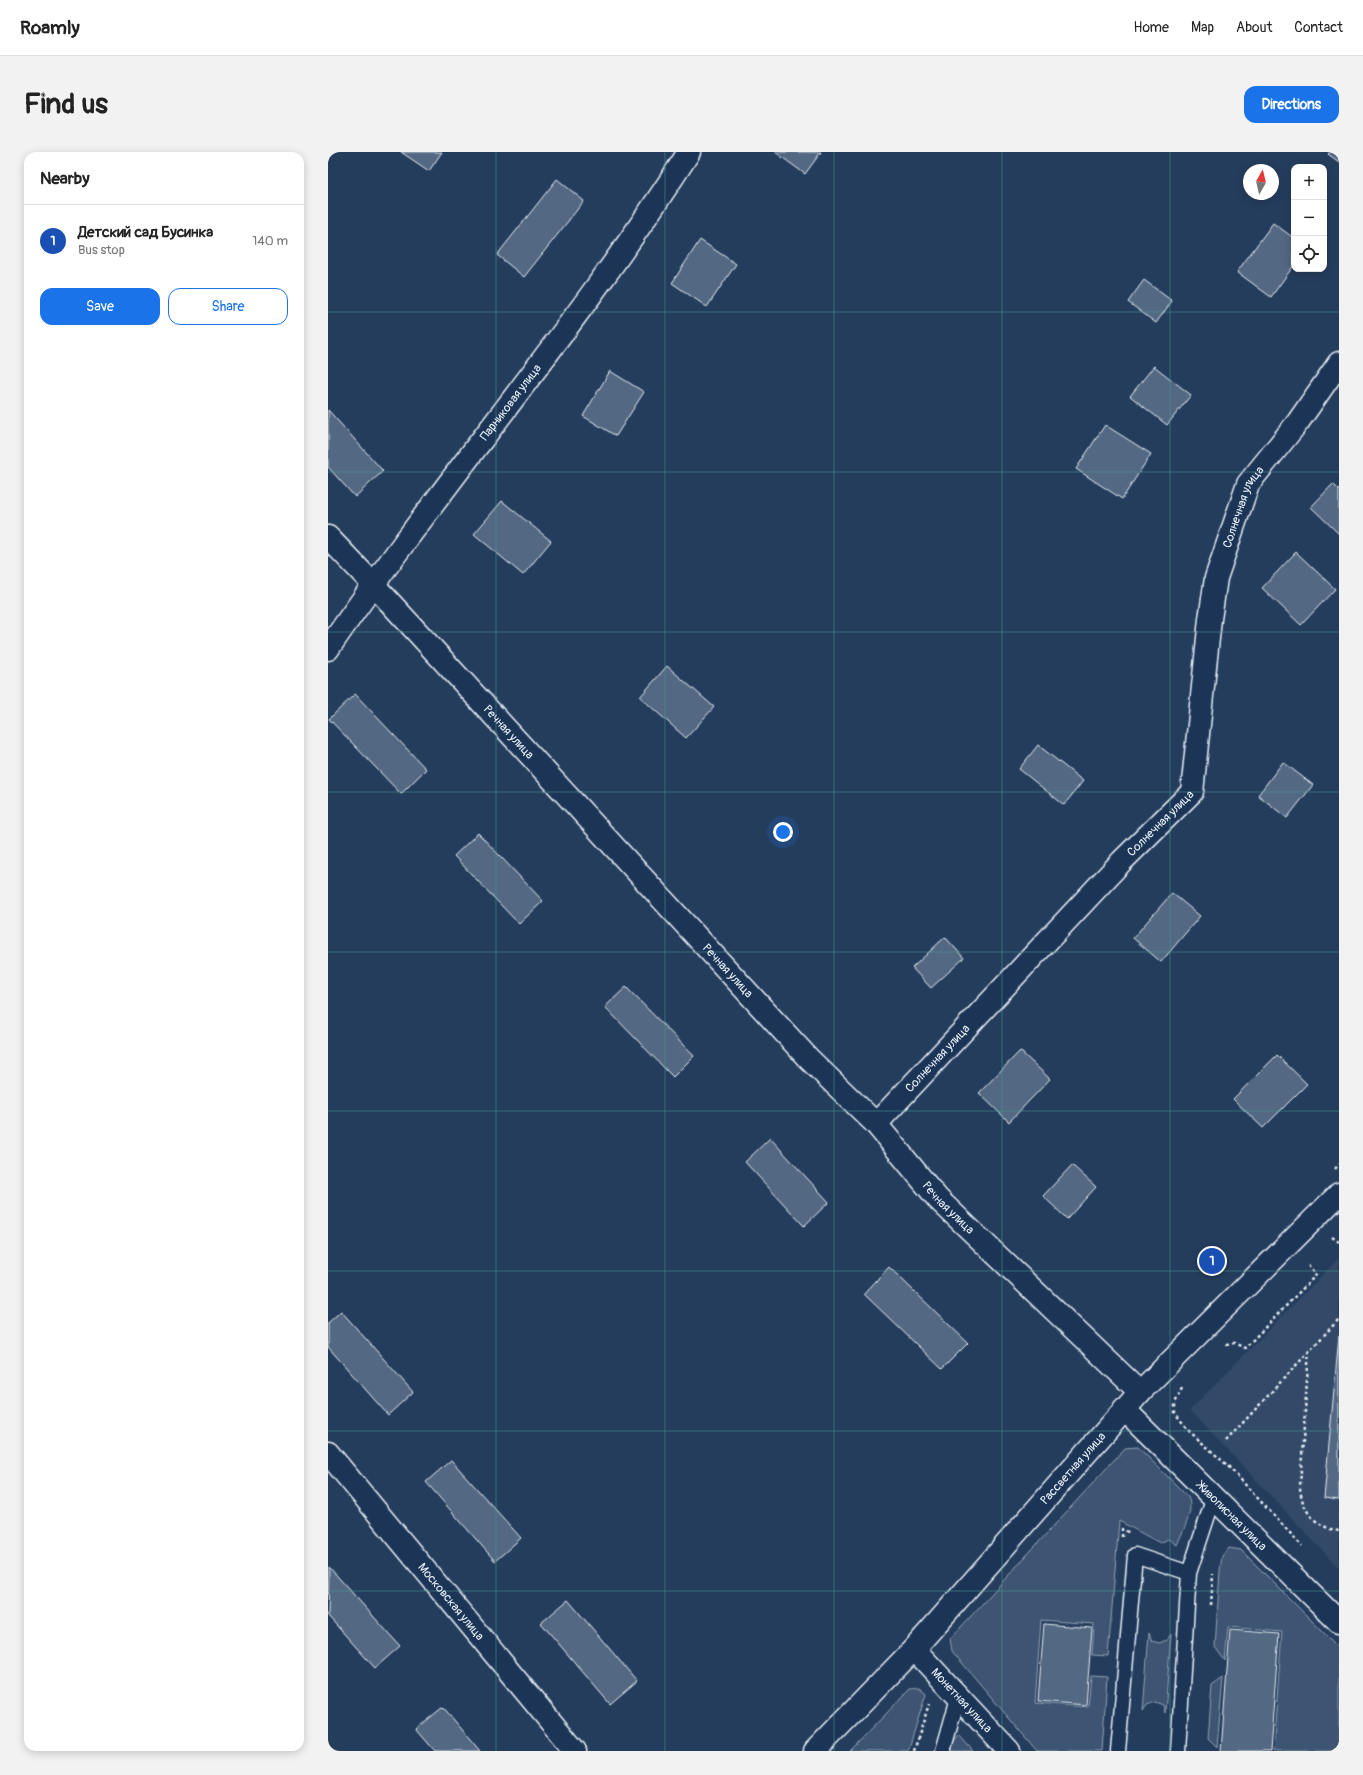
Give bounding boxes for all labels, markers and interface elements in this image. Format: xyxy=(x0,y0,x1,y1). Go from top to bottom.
text: Roamly xyxy=(20,16,80,40)
text: Home xyxy=(1134,19,1169,36)
text: Map xyxy=(1191,19,1214,36)
text: About xyxy=(1236,19,1272,36)
text: Contact xyxy=(1294,19,1343,36)
button: Directions xyxy=(1244,86,1339,123)
text: Find us xyxy=(24,87,108,122)
north arrow xyxy=(1243,164,1279,200)
map controls xyxy=(1291,164,1327,272)
button: + xyxy=(1291,164,1327,200)
text: Nearby xyxy=(40,168,89,189)
button: − xyxy=(1291,200,1327,236)
text: Детский сад Бусинка xyxy=(78,223,213,242)
text: 1 xyxy=(50,233,56,249)
text: 140 m xyxy=(252,233,288,249)
button: locate xyxy=(1291,236,1327,272)
text: Bus stop xyxy=(78,242,125,258)
button: Save xyxy=(40,288,160,325)
button: Share xyxy=(168,288,288,325)
street label: Парниковая улица xyxy=(477,361,545,444)
street label: Солнечная улица xyxy=(1220,463,1268,550)
street label: Речная улица xyxy=(480,702,537,763)
street label: Солнечная улица xyxy=(1124,787,1198,860)
your location xyxy=(773,822,793,842)
street label: Речная улица xyxy=(699,941,756,1001)
street label: Солнечная улица xyxy=(902,1021,974,1096)
street label: Речная улица xyxy=(919,1179,977,1238)
pin: 1 xyxy=(1199,1246,1225,1276)
street label: Рассветная улица xyxy=(1038,1429,1109,1508)
street label: Живописная улица xyxy=(1192,1477,1270,1554)
street label: Московская улица xyxy=(414,1560,487,1644)
street label: Монетная улица xyxy=(928,1665,995,1736)

